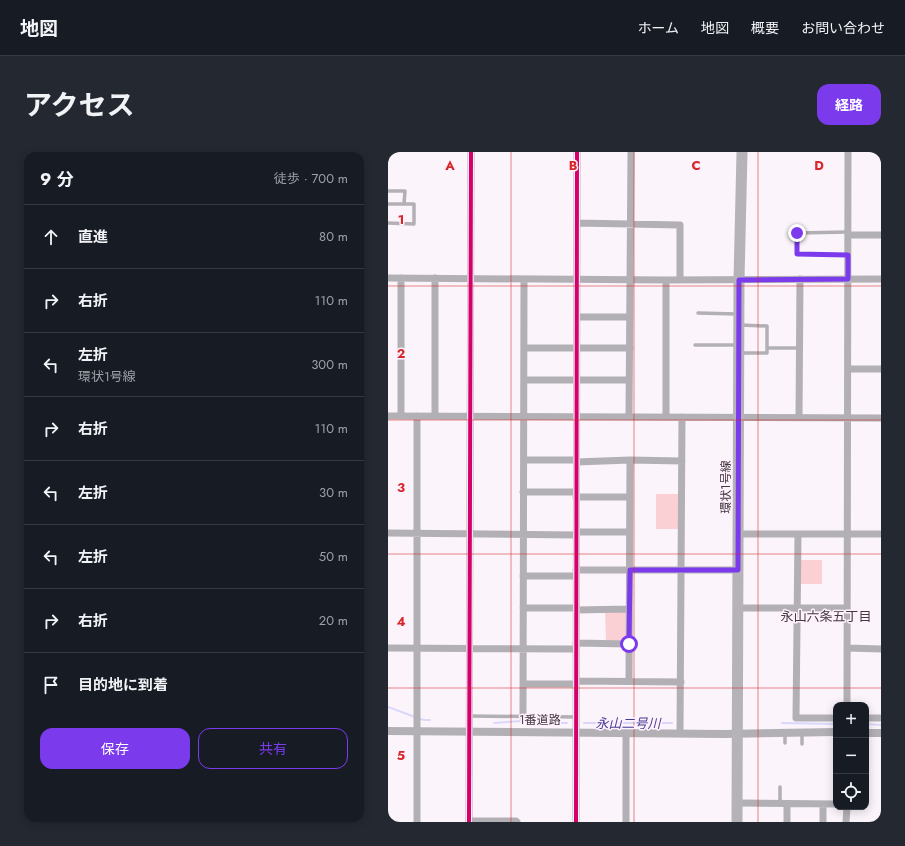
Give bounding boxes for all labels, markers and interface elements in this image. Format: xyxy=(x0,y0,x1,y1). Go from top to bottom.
text: 地図 xyxy=(20,15,58,42)
text: ホーム xyxy=(637,18,679,38)
text: 地図 xyxy=(701,18,729,38)
text: 概要 xyxy=(751,18,779,38)
text: お問い合わせ xyxy=(801,18,885,38)
button: 経路 xyxy=(817,84,881,125)
text: アクセス xyxy=(24,85,135,126)
text: A xyxy=(444,156,455,175)
text: B xyxy=(569,156,578,175)
text: C xyxy=(691,156,701,175)
text: D xyxy=(814,156,824,175)
text: 9 分 xyxy=(40,167,73,191)
text: 徒歩 · 700 m xyxy=(274,169,348,188)
text: 1 xyxy=(398,210,404,229)
route end xyxy=(788,224,806,242)
icon: ahead xyxy=(40,226,62,248)
text: 直進 xyxy=(78,226,108,248)
text: 80 m xyxy=(319,227,348,246)
icon: right xyxy=(40,290,62,312)
text: 右折 xyxy=(78,290,108,312)
text: 110 m xyxy=(314,291,348,310)
text: 左折 xyxy=(78,344,108,366)
text: 2 xyxy=(397,344,405,363)
icon: left xyxy=(40,354,62,376)
text: 300 m xyxy=(311,355,348,374)
text: 環状1号線 xyxy=(78,367,136,386)
icon: right xyxy=(40,418,62,440)
text: 右折 xyxy=(78,418,108,440)
text: 110 m xyxy=(314,419,348,438)
street label: 環状1号線 xyxy=(717,460,735,514)
text: 3 xyxy=(397,478,405,497)
icon: left xyxy=(40,482,62,504)
text: 左折 xyxy=(78,482,108,504)
text: 30 m xyxy=(319,483,348,502)
icon: left xyxy=(40,546,62,568)
text: 左折 xyxy=(78,546,108,568)
text: 50 m xyxy=(319,547,348,566)
district label: 永山六条五丁目 xyxy=(780,607,872,626)
icon: right xyxy=(40,610,62,632)
text: 右折 xyxy=(78,610,108,632)
text: 20 m xyxy=(319,611,348,630)
text: 4 xyxy=(396,612,406,631)
route start xyxy=(620,635,638,653)
icon: arrive xyxy=(40,674,62,696)
text: 目的地に到着 xyxy=(78,674,168,696)
map controls xyxy=(833,702,869,810)
button: + xyxy=(833,702,869,738)
street label: 1番道路 xyxy=(519,711,561,729)
water label: 永山二号川 xyxy=(595,714,662,733)
button: 保存 xyxy=(40,728,190,769)
button: 共有 xyxy=(198,728,348,769)
button: − xyxy=(833,738,869,774)
text: 5 xyxy=(397,746,405,765)
button: locate xyxy=(833,774,869,810)

